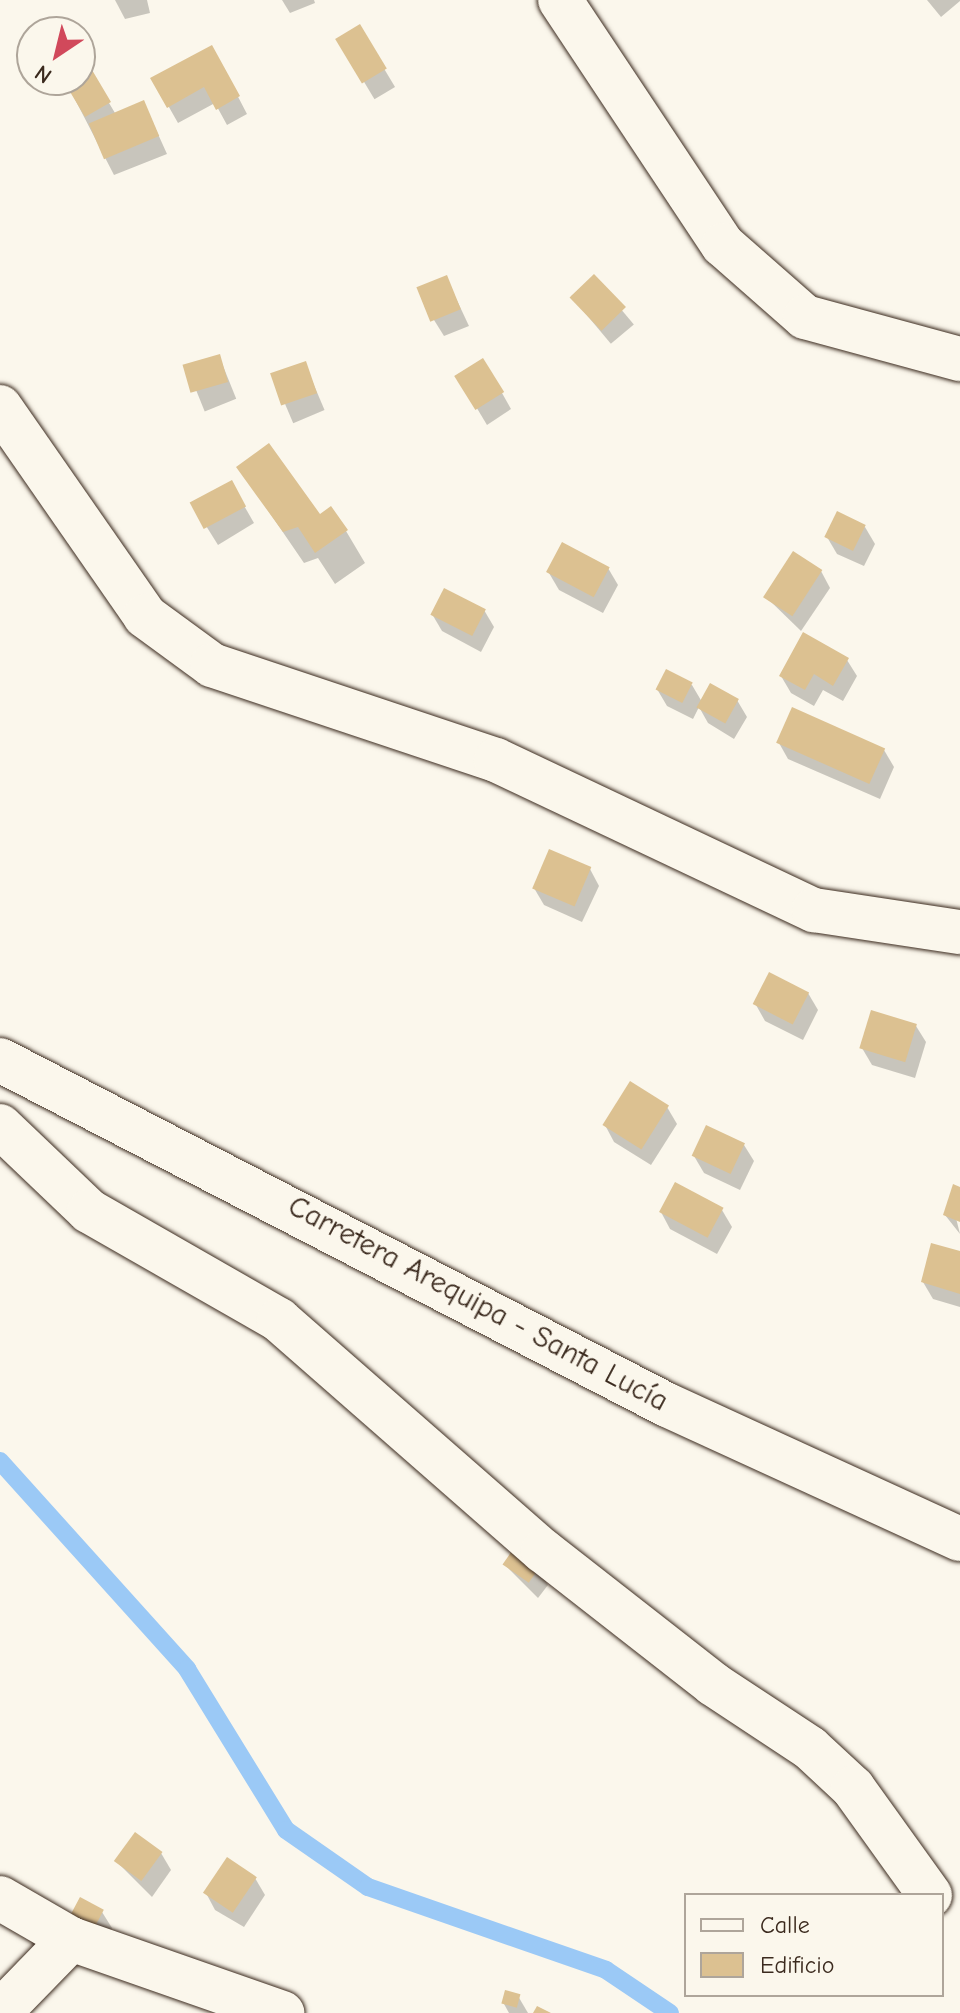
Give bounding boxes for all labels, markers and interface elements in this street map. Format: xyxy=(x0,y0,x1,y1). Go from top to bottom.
north arrow xyxy=(16,16,96,96)
text: N xyxy=(30,59,57,89)
street label: Carretera Arequipa - Santa Lucía xyxy=(282,1188,674,1420)
legend xyxy=(684,1893,944,1997)
text: Calle xyxy=(760,1911,810,1939)
text: Edificio xyxy=(760,1951,835,1979)

